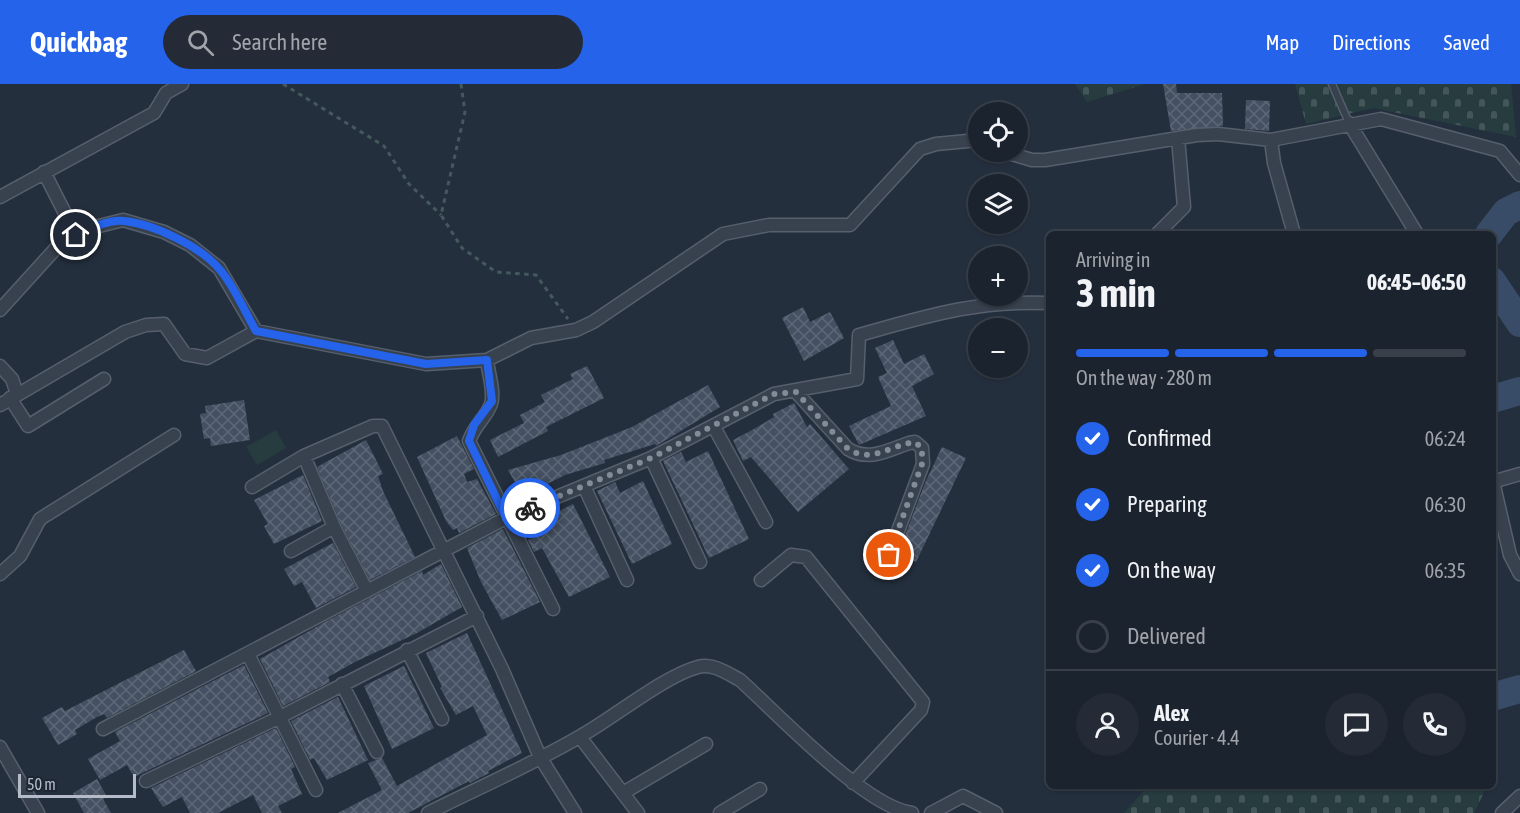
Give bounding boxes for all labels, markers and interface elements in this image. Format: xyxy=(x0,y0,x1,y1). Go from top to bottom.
search box xyxy=(163,15,583,69)
text: Quickbag xyxy=(30,26,127,58)
icon: search xyxy=(184,26,217,59)
text: Search here xyxy=(232,29,327,55)
text: Map xyxy=(1265,30,1299,54)
text: Directions xyxy=(1332,30,1411,54)
text: Saved xyxy=(1444,30,1490,54)
map controls xyxy=(968,102,1028,378)
button: locate xyxy=(968,102,1028,162)
button: layers xyxy=(968,174,1028,234)
pin xyxy=(50,209,101,260)
icon: home xyxy=(59,218,92,251)
button: + xyxy=(968,246,1028,306)
text: Arriving in xyxy=(1076,248,1150,271)
text: 06:45–06:50 xyxy=(1367,269,1466,295)
text: 3 min xyxy=(1076,271,1156,315)
button: − xyxy=(968,318,1028,378)
text: On the way · 280 m xyxy=(1076,366,1212,389)
icon: check xyxy=(1076,422,1109,455)
text: Confirmed xyxy=(1127,425,1212,451)
text: 06:24 xyxy=(1425,427,1466,450)
courier xyxy=(500,478,560,538)
icon: check xyxy=(1076,488,1109,521)
text: Preparing xyxy=(1127,491,1207,517)
icon: bike xyxy=(514,492,547,525)
text: 06:30 xyxy=(1425,493,1466,516)
pin xyxy=(863,529,914,580)
icon: bag xyxy=(872,538,905,571)
icon: check xyxy=(1076,554,1109,587)
text: On the way xyxy=(1127,557,1216,583)
text: 06:35 xyxy=(1425,559,1466,582)
text: Delivered xyxy=(1127,623,1206,649)
button: person xyxy=(1076,693,1139,756)
button: chat xyxy=(1325,693,1388,756)
button: phone xyxy=(1403,693,1466,756)
text: Alex xyxy=(1154,700,1189,726)
text: Courier · 4.4 xyxy=(1154,726,1240,749)
scale bar xyxy=(18,771,136,798)
text: 50 m xyxy=(27,775,56,793)

